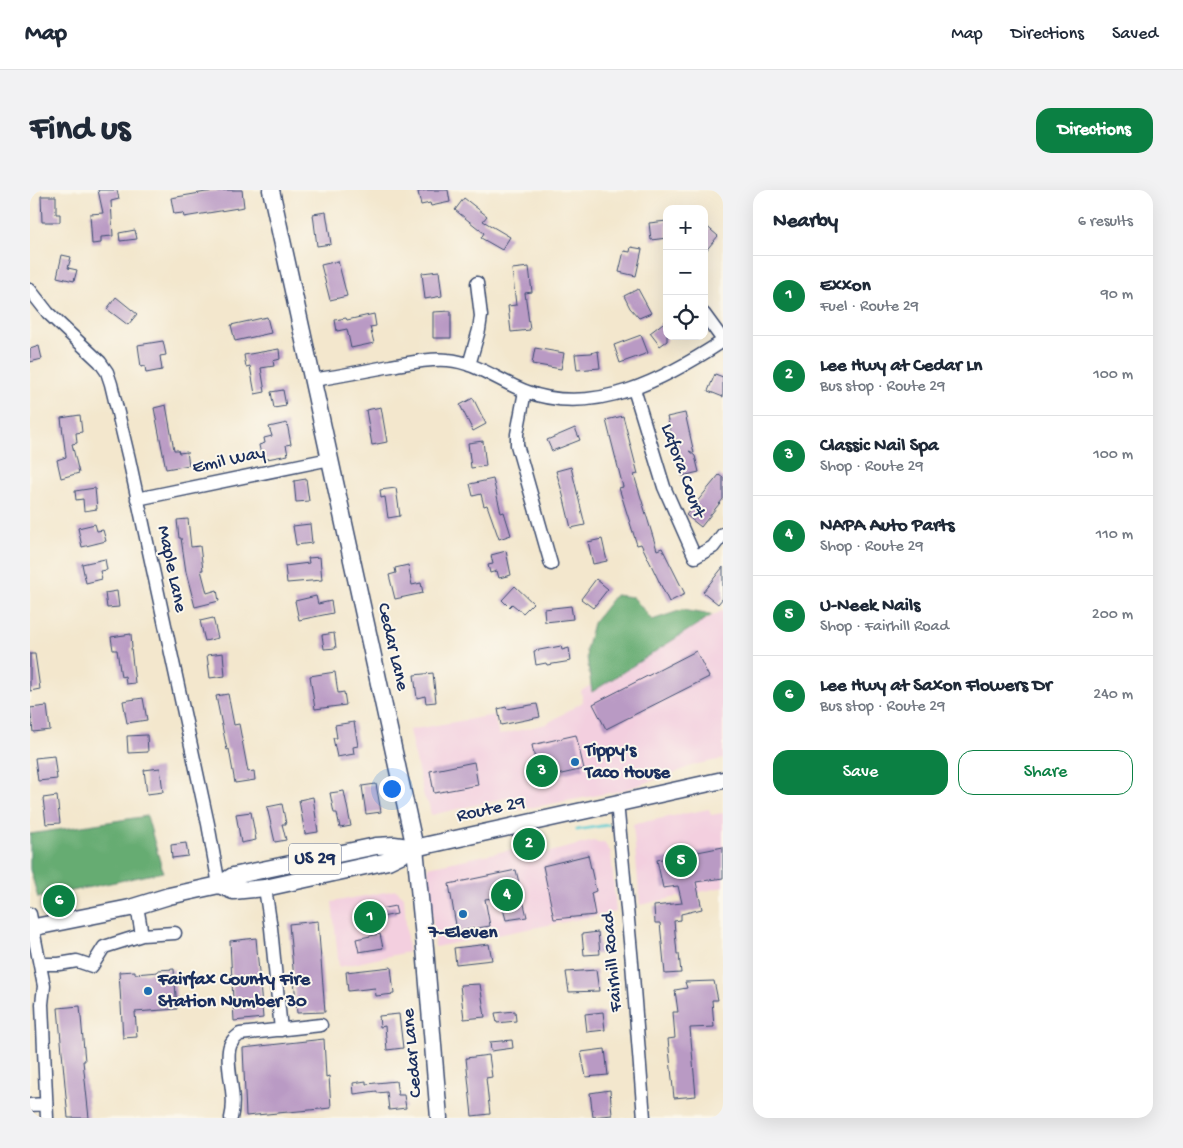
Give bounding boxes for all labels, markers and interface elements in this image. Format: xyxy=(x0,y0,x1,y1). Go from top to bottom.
text: Map xyxy=(25,20,67,49)
text: Map xyxy=(951,24,983,45)
text: Directions xyxy=(1011,24,1084,45)
text: Saved xyxy=(1112,24,1158,45)
button: Directions xyxy=(1036,108,1153,153)
text: Find us xyxy=(30,110,130,151)
map controls xyxy=(663,205,708,340)
button: + xyxy=(663,205,708,250)
text: Nearby xyxy=(773,210,838,235)
text: 6 results xyxy=(1078,213,1133,232)
button: − xyxy=(663,250,708,295)
text: Exxon xyxy=(820,275,871,298)
text: 1 xyxy=(786,286,792,305)
text: 90 m xyxy=(1101,286,1133,305)
button: locate xyxy=(663,295,708,340)
text: Fuel · Route 29 xyxy=(820,298,919,317)
text: Lee Hwy at Cedar Ln xyxy=(820,355,982,378)
text: 2 xyxy=(785,366,793,385)
text: 100 m xyxy=(1093,366,1133,385)
text: Bus stop · Route 29 xyxy=(820,378,945,397)
street label: Lafora Court xyxy=(654,421,710,523)
text: Classic Nail Spa xyxy=(820,435,939,458)
street label: Emil Way xyxy=(190,442,268,480)
text: 3 xyxy=(785,446,793,465)
text: 100 m xyxy=(1093,446,1133,465)
text: Shop · Route 29 xyxy=(820,458,923,477)
text: NAPA Auto Parts xyxy=(820,515,955,538)
street label: Maple Lane xyxy=(151,524,191,615)
text: 4 xyxy=(785,526,793,545)
text: 110 m xyxy=(1096,526,1133,545)
text: Shop · Route 29 xyxy=(820,538,923,557)
text: U-Neek Nails xyxy=(820,595,920,618)
street label: Cedar Lane xyxy=(371,601,413,693)
text: 5 xyxy=(785,606,793,625)
text: 200 m xyxy=(1092,606,1133,625)
text: Shop · Fairhill Road xyxy=(820,618,949,637)
text: Lee Hwy at Saxon Flowers Dr xyxy=(820,675,1052,698)
text: 6 xyxy=(785,686,793,705)
text: 240 m xyxy=(1093,686,1133,705)
text: Bus stop · Route 29 xyxy=(820,698,945,717)
place label: Tippy's Taco House xyxy=(583,740,671,785)
button: Save xyxy=(773,750,948,795)
button: Share xyxy=(958,750,1133,795)
pin: 3 xyxy=(526,752,558,790)
marker: Tippy's Taco House xyxy=(569,756,581,768)
your location xyxy=(379,776,405,802)
street label: Route 29 xyxy=(455,791,528,828)
pin: 2 xyxy=(513,825,545,863)
pin: 5 xyxy=(665,842,697,880)
road number: US 29 xyxy=(289,844,341,874)
pin: 4 xyxy=(491,876,523,914)
pin: 6 xyxy=(43,882,75,920)
pin: 1 xyxy=(354,898,386,936)
marker: 7-Eleven xyxy=(457,908,469,920)
street label: Fairhill Road xyxy=(597,909,629,1014)
place label: 7-Eleven xyxy=(428,922,498,945)
place label: Fairfax County Fire Station Number 30 xyxy=(157,969,311,1014)
marker: Fairfax County Fire Station Number 30 xyxy=(142,985,154,997)
street label: Cedar Lane xyxy=(398,1007,428,1099)

